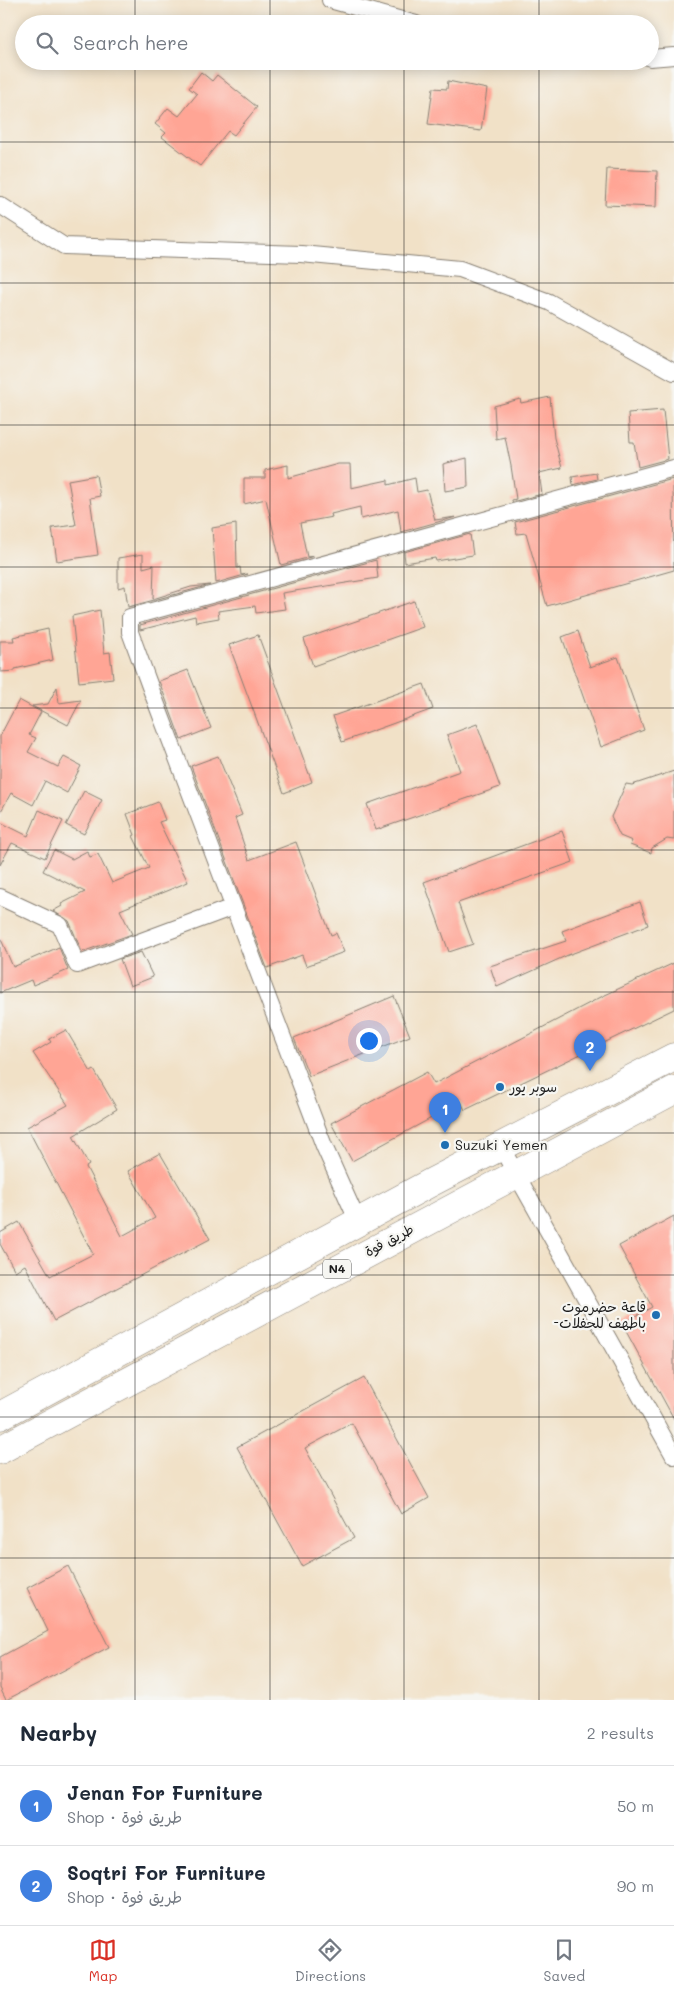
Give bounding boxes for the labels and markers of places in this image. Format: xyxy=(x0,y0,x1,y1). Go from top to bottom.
pin: 2 xyxy=(574,1030,606,1071)
place label: سوبر يور xyxy=(509,1077,557,1096)
marker: سوبر يور xyxy=(494,1081,506,1093)
pin: 1 xyxy=(429,1092,461,1133)
place label: Suzuki Yemen xyxy=(455,1135,548,1154)
marker: Suzuki Yemen xyxy=(439,1139,451,1151)
place label: قاعة حضرموت -باطهف للحفلات xyxy=(553,1297,646,1332)
marker: قاعة حضرموت -باطهف للحفلات xyxy=(650,1309,662,1321)

